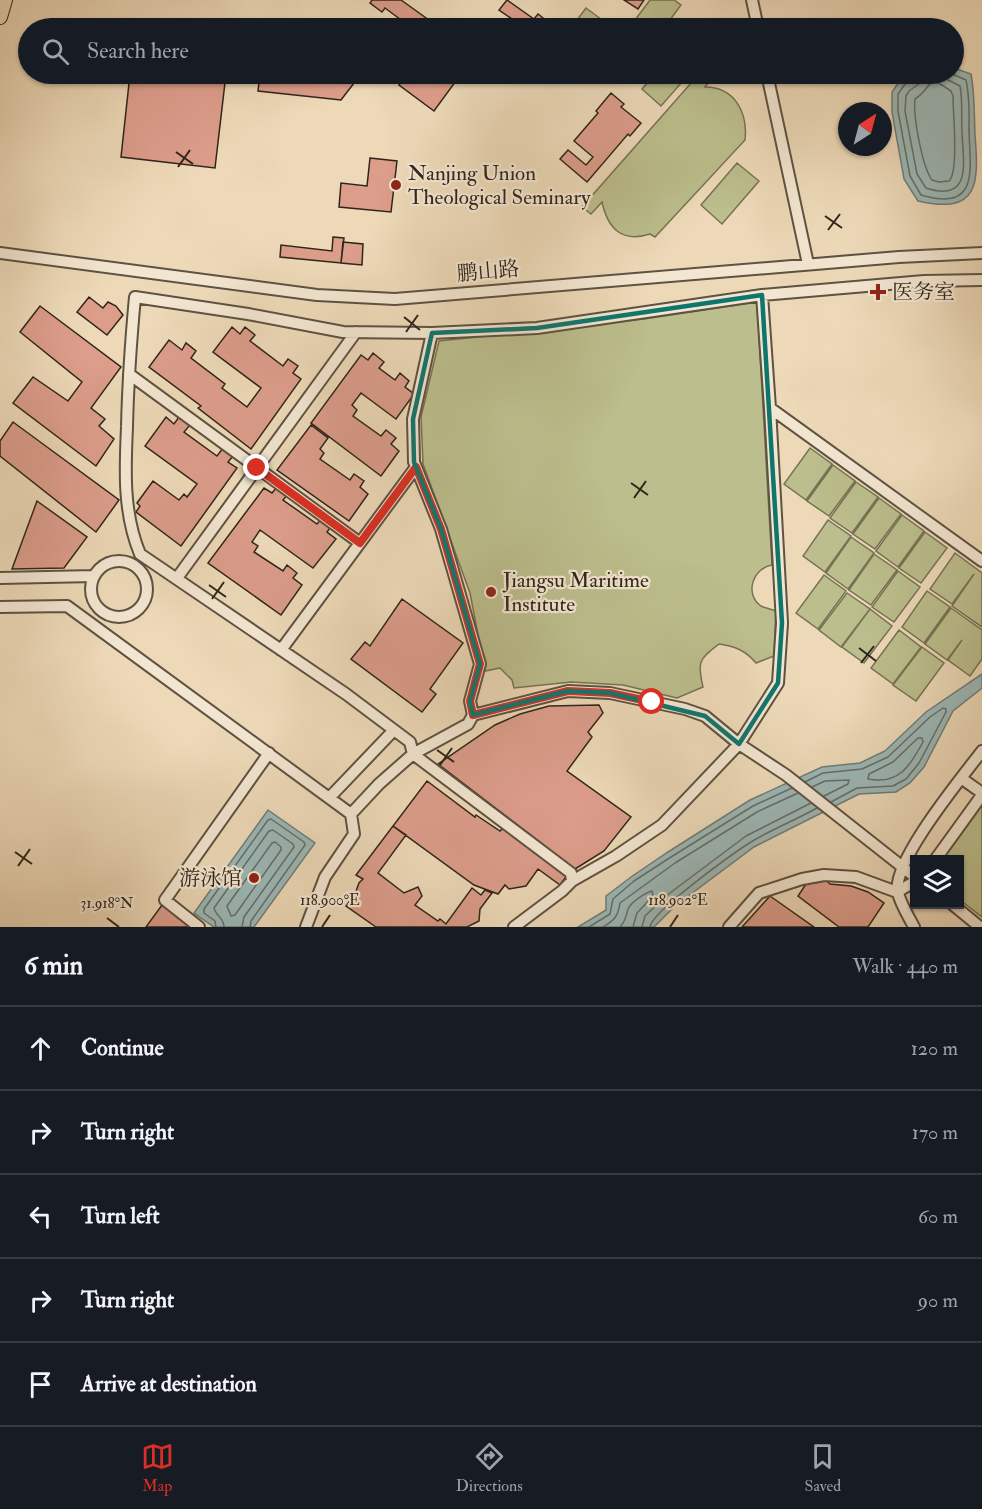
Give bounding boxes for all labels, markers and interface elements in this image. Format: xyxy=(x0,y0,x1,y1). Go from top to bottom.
search box xyxy=(18,18,964,84)
icon: search xyxy=(39,35,72,68)
text: Search here xyxy=(87,37,189,65)
north arrow xyxy=(838,102,892,156)
place label: Nanjing Union Theological Seminary xyxy=(408,160,591,211)
marker: Nanjing Union Theological Seminary xyxy=(389,178,403,192)
street label: 鹏山路 xyxy=(455,255,521,288)
place label: 医务室 xyxy=(892,279,955,306)
marker: 医务室 xyxy=(869,283,887,301)
route end xyxy=(243,454,269,480)
place label: Jiangsu Maritime Institute xyxy=(502,567,649,618)
marker: Jiangsu Maritime Institute xyxy=(484,585,498,599)
route start xyxy=(638,688,664,714)
map controls xyxy=(910,855,964,909)
button: layers xyxy=(910,855,964,909)
place label: 游泳馆 xyxy=(179,865,242,892)
marker: 游泳馆 xyxy=(247,871,261,885)
text: 118.900°E xyxy=(300,891,360,910)
text: 118.902°E xyxy=(648,891,708,910)
text: 31.918°N xyxy=(81,894,134,913)
text: 6 min xyxy=(24,950,83,982)
text: Walk · 440 m xyxy=(853,954,958,979)
icon: ahead xyxy=(24,1032,57,1065)
text: Continue xyxy=(81,1034,164,1062)
text: 120 m xyxy=(911,1036,958,1061)
icon: right xyxy=(24,1116,57,1149)
text: Turn right xyxy=(81,1118,174,1146)
text: 170 m xyxy=(912,1120,958,1145)
icon: left xyxy=(24,1200,57,1233)
text: Turn left xyxy=(81,1202,160,1230)
text: 60 m xyxy=(918,1204,958,1229)
icon: right xyxy=(24,1284,57,1317)
text: Turn right xyxy=(81,1286,174,1314)
text: 90 m xyxy=(918,1288,958,1313)
icon: arrive xyxy=(24,1368,57,1401)
text: Arrive at destination xyxy=(81,1370,257,1398)
tab: Map xyxy=(141,1440,174,1496)
tab: Directions xyxy=(456,1440,523,1496)
tab: Saved xyxy=(805,1440,841,1496)

